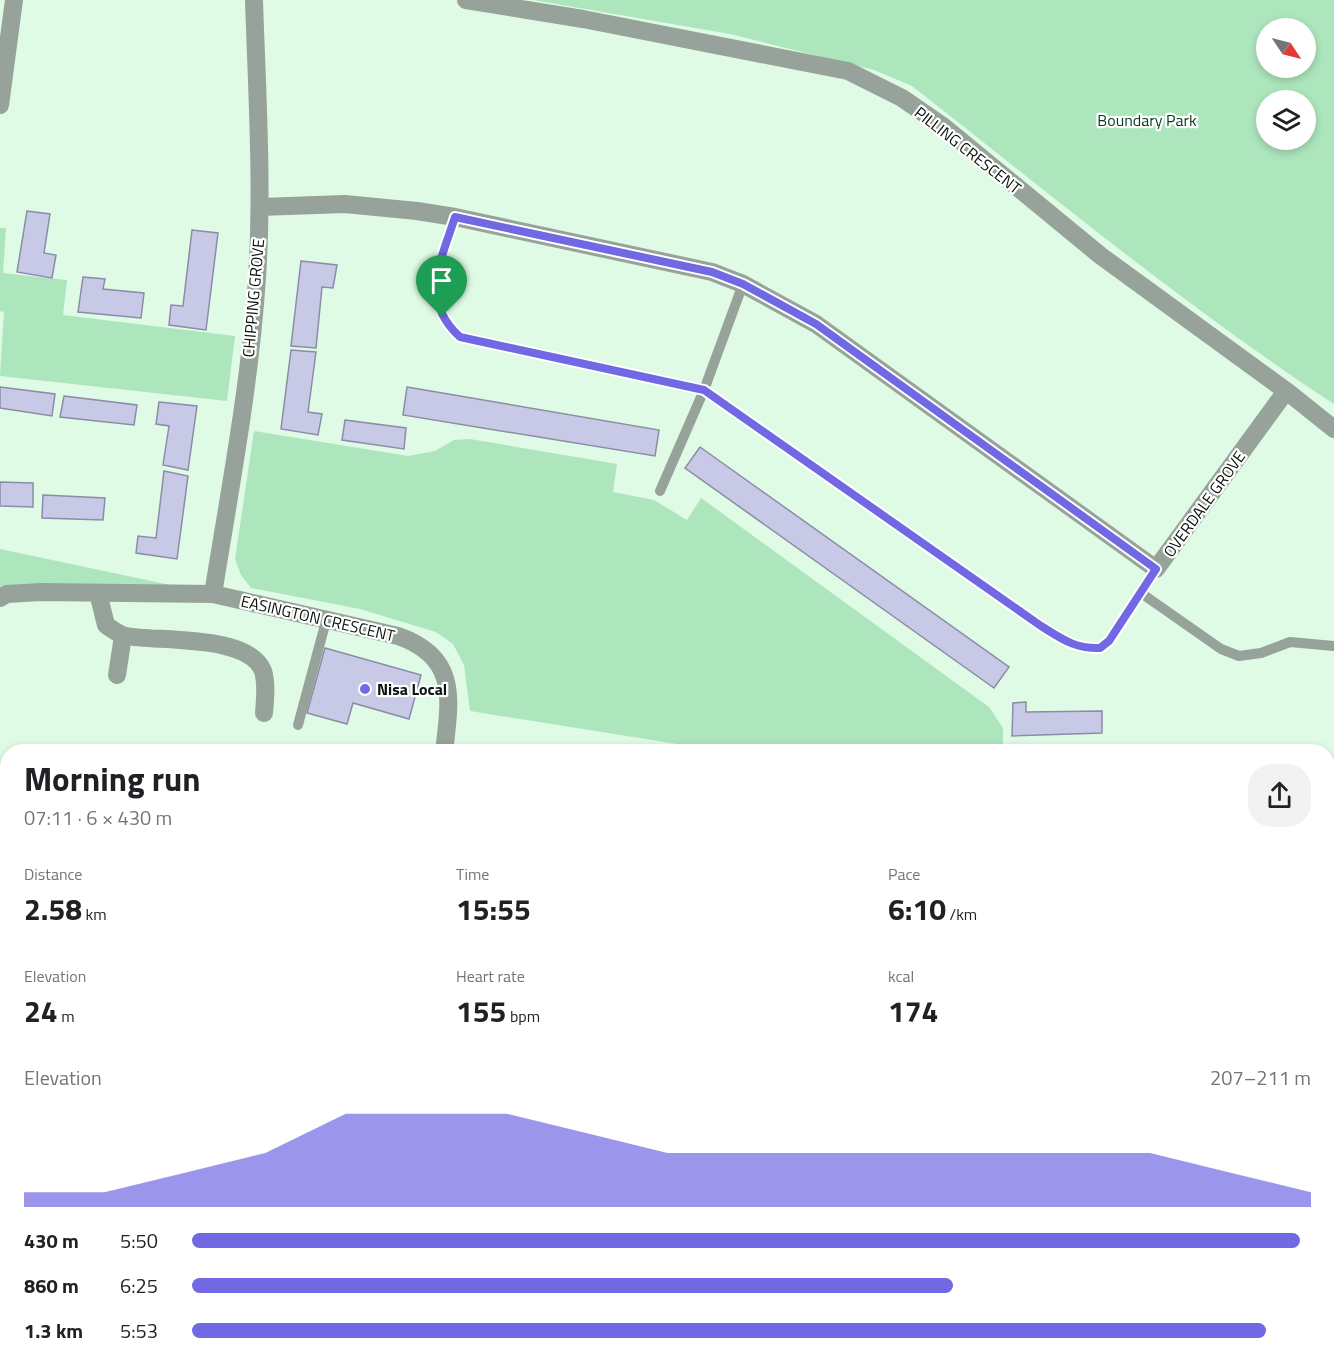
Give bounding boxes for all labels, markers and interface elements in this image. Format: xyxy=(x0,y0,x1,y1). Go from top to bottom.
north arrow xyxy=(1256,18,1316,78)
map controls xyxy=(1256,18,1316,150)
button: layers xyxy=(1256,90,1316,150)
street label: PILLING CRESCENT xyxy=(910,101,1027,200)
park label: Boundary Park xyxy=(1097,108,1197,132)
street label: CHIPPING GROVE xyxy=(236,238,270,358)
pin xyxy=(416,255,467,317)
icon: arrive xyxy=(425,264,458,297)
street label: OVERDALE GROVE xyxy=(1157,446,1251,562)
street label: EASINGTON CRESCENT xyxy=(239,589,398,648)
place label: Nisa Local xyxy=(377,677,447,701)
marker: Nisa Local xyxy=(358,682,372,696)
text: Morning run xyxy=(24,754,201,804)
button: share xyxy=(1248,764,1311,827)
text: 07:11 · 6 × 430 m xyxy=(24,802,172,833)
text: Distance xyxy=(24,862,82,886)
text: Time xyxy=(456,862,489,886)
text: Pace xyxy=(888,862,920,886)
text: 2.58 xyxy=(24,886,82,932)
text: 15:55 xyxy=(456,886,531,932)
text: 6:10 xyxy=(888,886,946,932)
text: km xyxy=(82,902,107,926)
text: /km xyxy=(946,902,977,926)
text: Elevation xyxy=(24,964,86,988)
text: Heart rate xyxy=(456,964,525,988)
text: kcal xyxy=(888,964,914,988)
text: 24 xyxy=(24,988,58,1034)
text: 155 xyxy=(456,988,506,1034)
text: 174 xyxy=(888,988,938,1034)
text: m xyxy=(58,1004,75,1028)
text: bpm xyxy=(506,1004,540,1028)
text: Elevation xyxy=(24,1062,102,1093)
text: 207–211 m xyxy=(1210,1062,1311,1093)
text: 430 m xyxy=(24,1225,79,1256)
text: 5:50 xyxy=(120,1225,158,1256)
text: 860 m xyxy=(24,1270,79,1301)
text: 6:25 xyxy=(120,1270,158,1301)
text: 1.3 km xyxy=(24,1315,83,1346)
text: 5:53 xyxy=(120,1315,158,1346)

